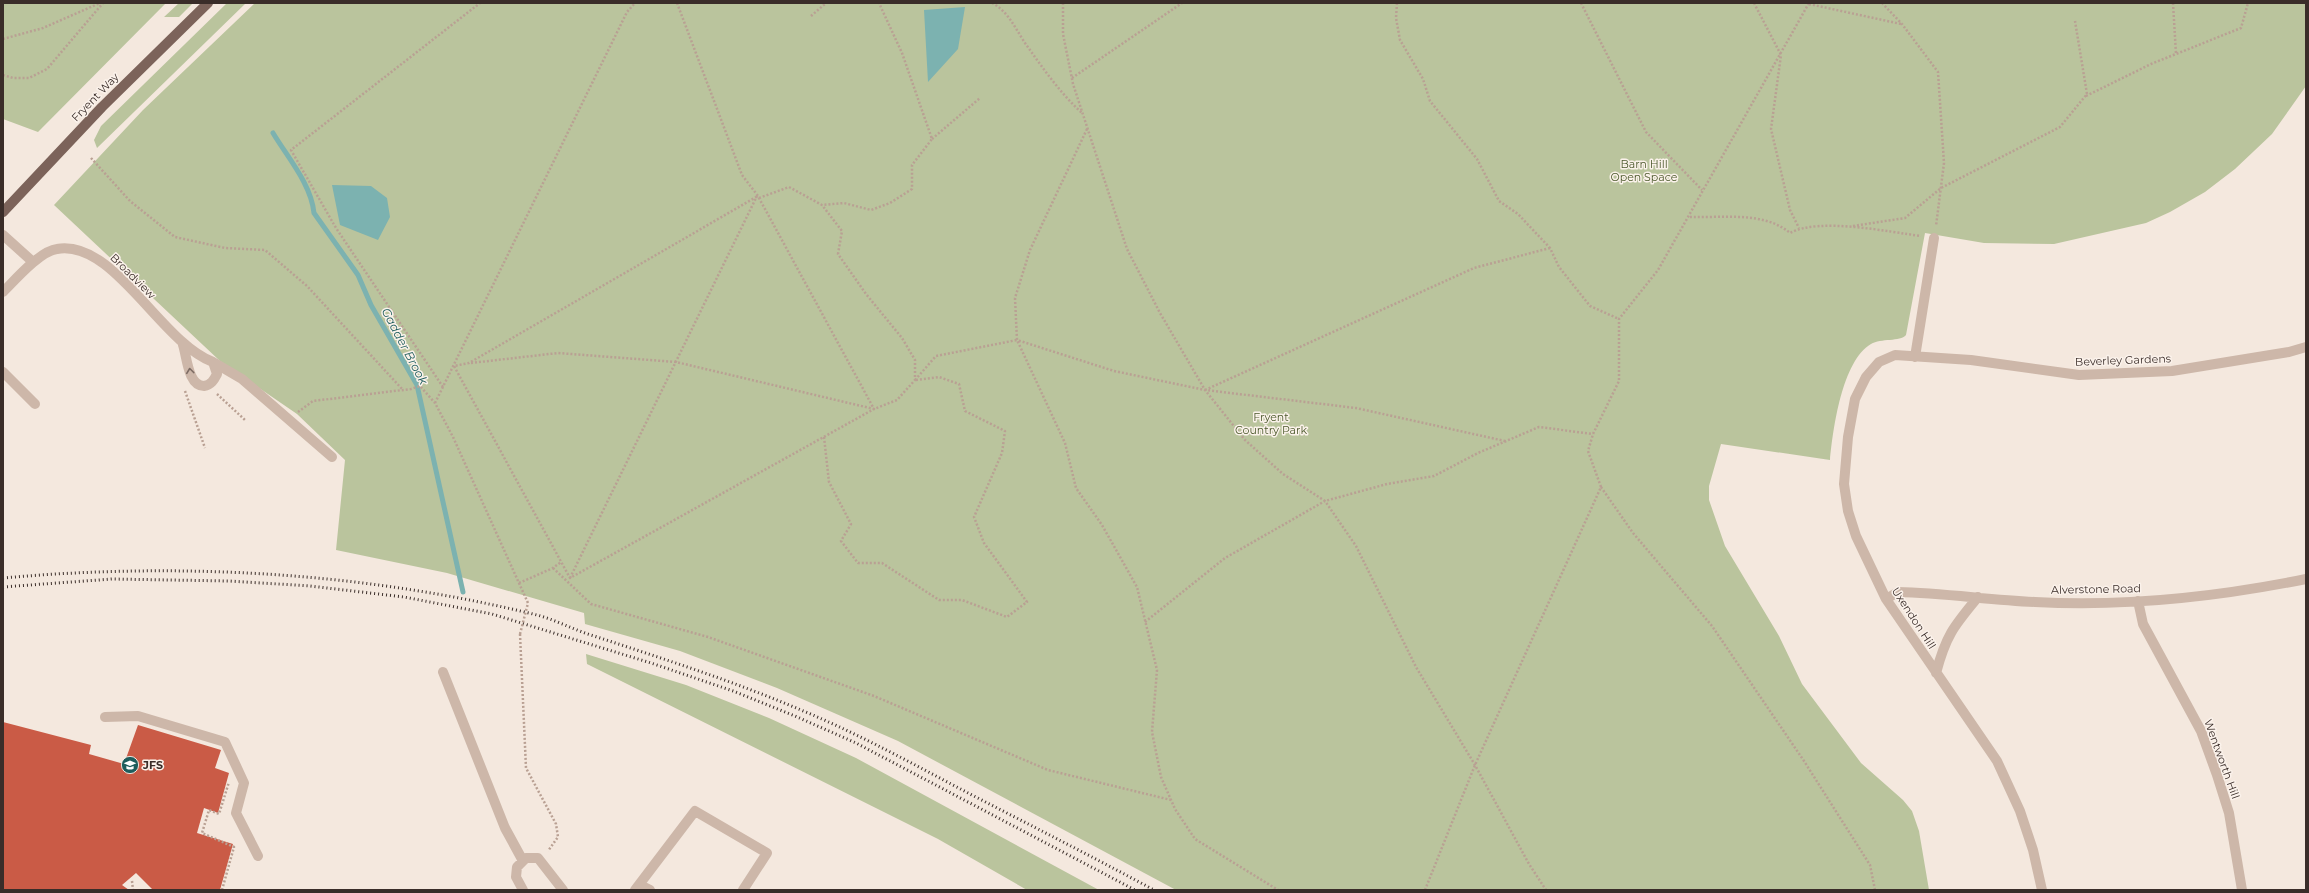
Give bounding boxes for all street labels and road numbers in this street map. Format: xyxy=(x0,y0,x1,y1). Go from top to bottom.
street label: Fryent Way xyxy=(68,70,122,124)
street label: Broadview xyxy=(107,250,159,302)
street label: Beverley Gardens xyxy=(2075,351,2172,369)
street label: Alverstone Road xyxy=(2051,581,2141,597)
street label: Uxendon Hill xyxy=(1889,584,1939,652)
street label: Wentworth Hill xyxy=(2201,717,2243,801)

